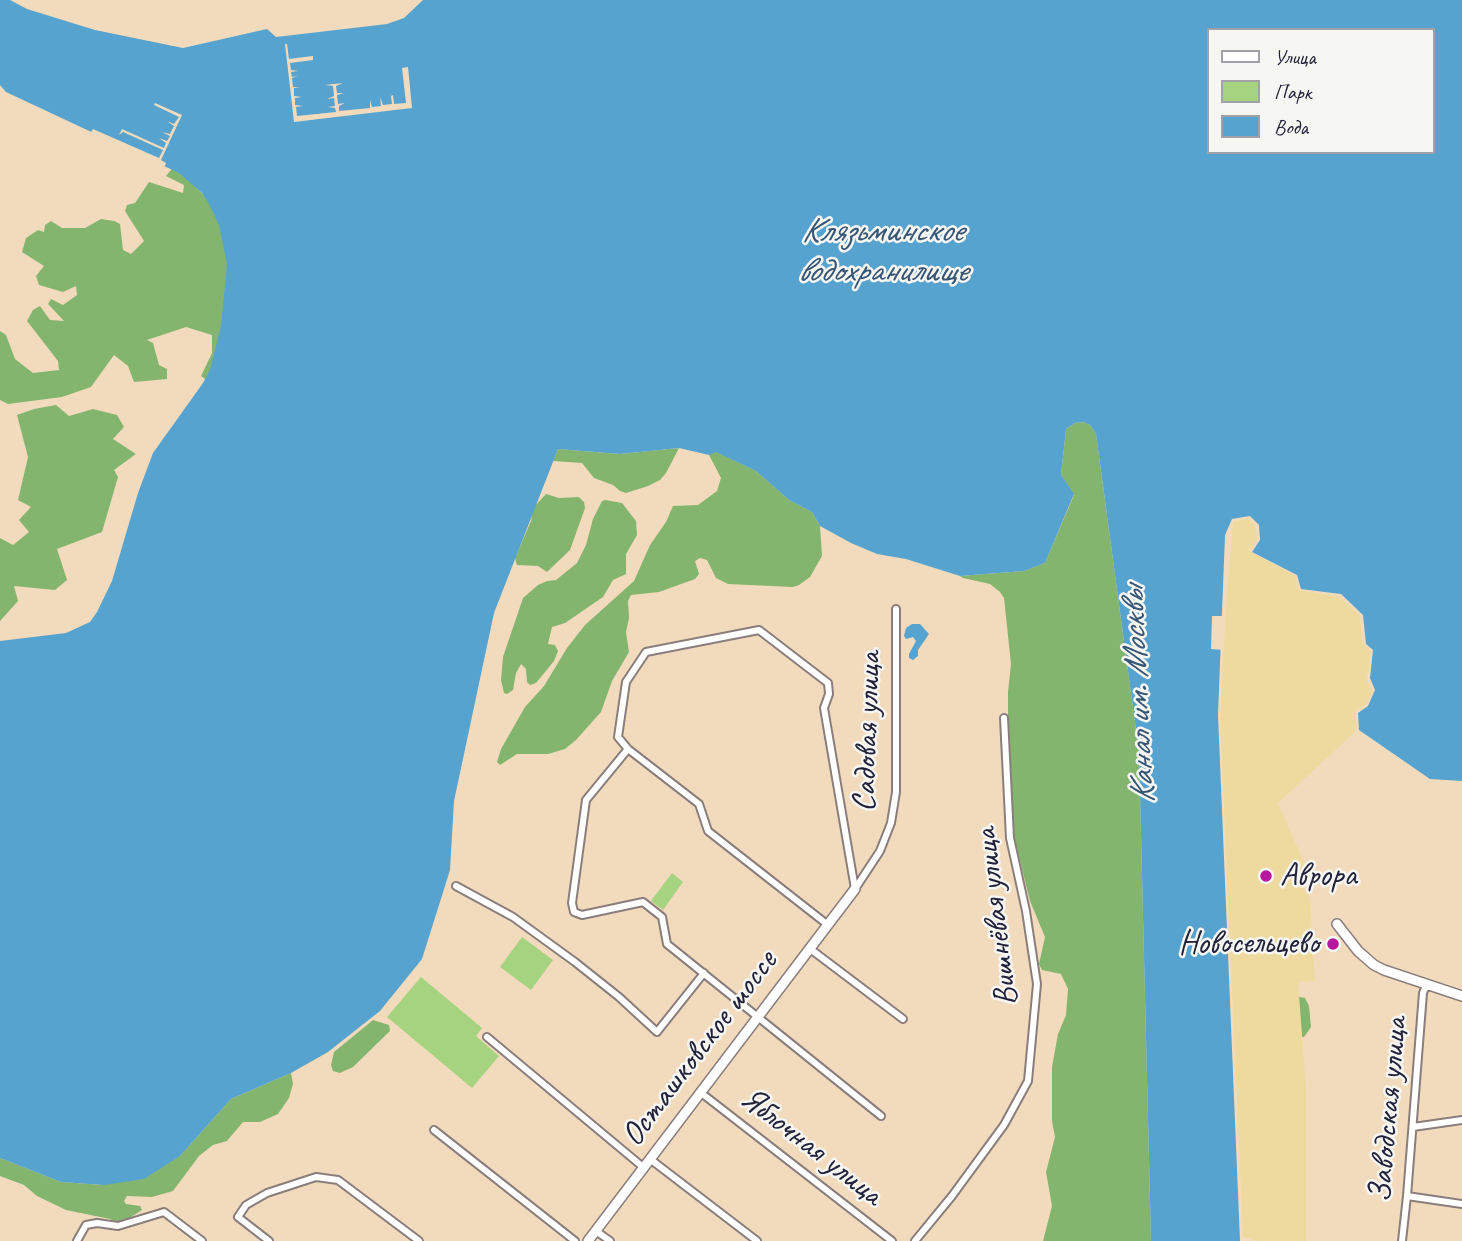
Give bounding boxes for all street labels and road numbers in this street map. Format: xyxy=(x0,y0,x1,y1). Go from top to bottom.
street label: Садовая улица xyxy=(845,651,891,813)
street label: Вишнёвая улица xyxy=(966,826,1028,1008)
street label: Осташковское шоссе xyxy=(614,943,786,1155)
street label: Заводская улица xyxy=(1361,1016,1417,1204)
street label: Яблочная улица xyxy=(732,1079,890,1215)

